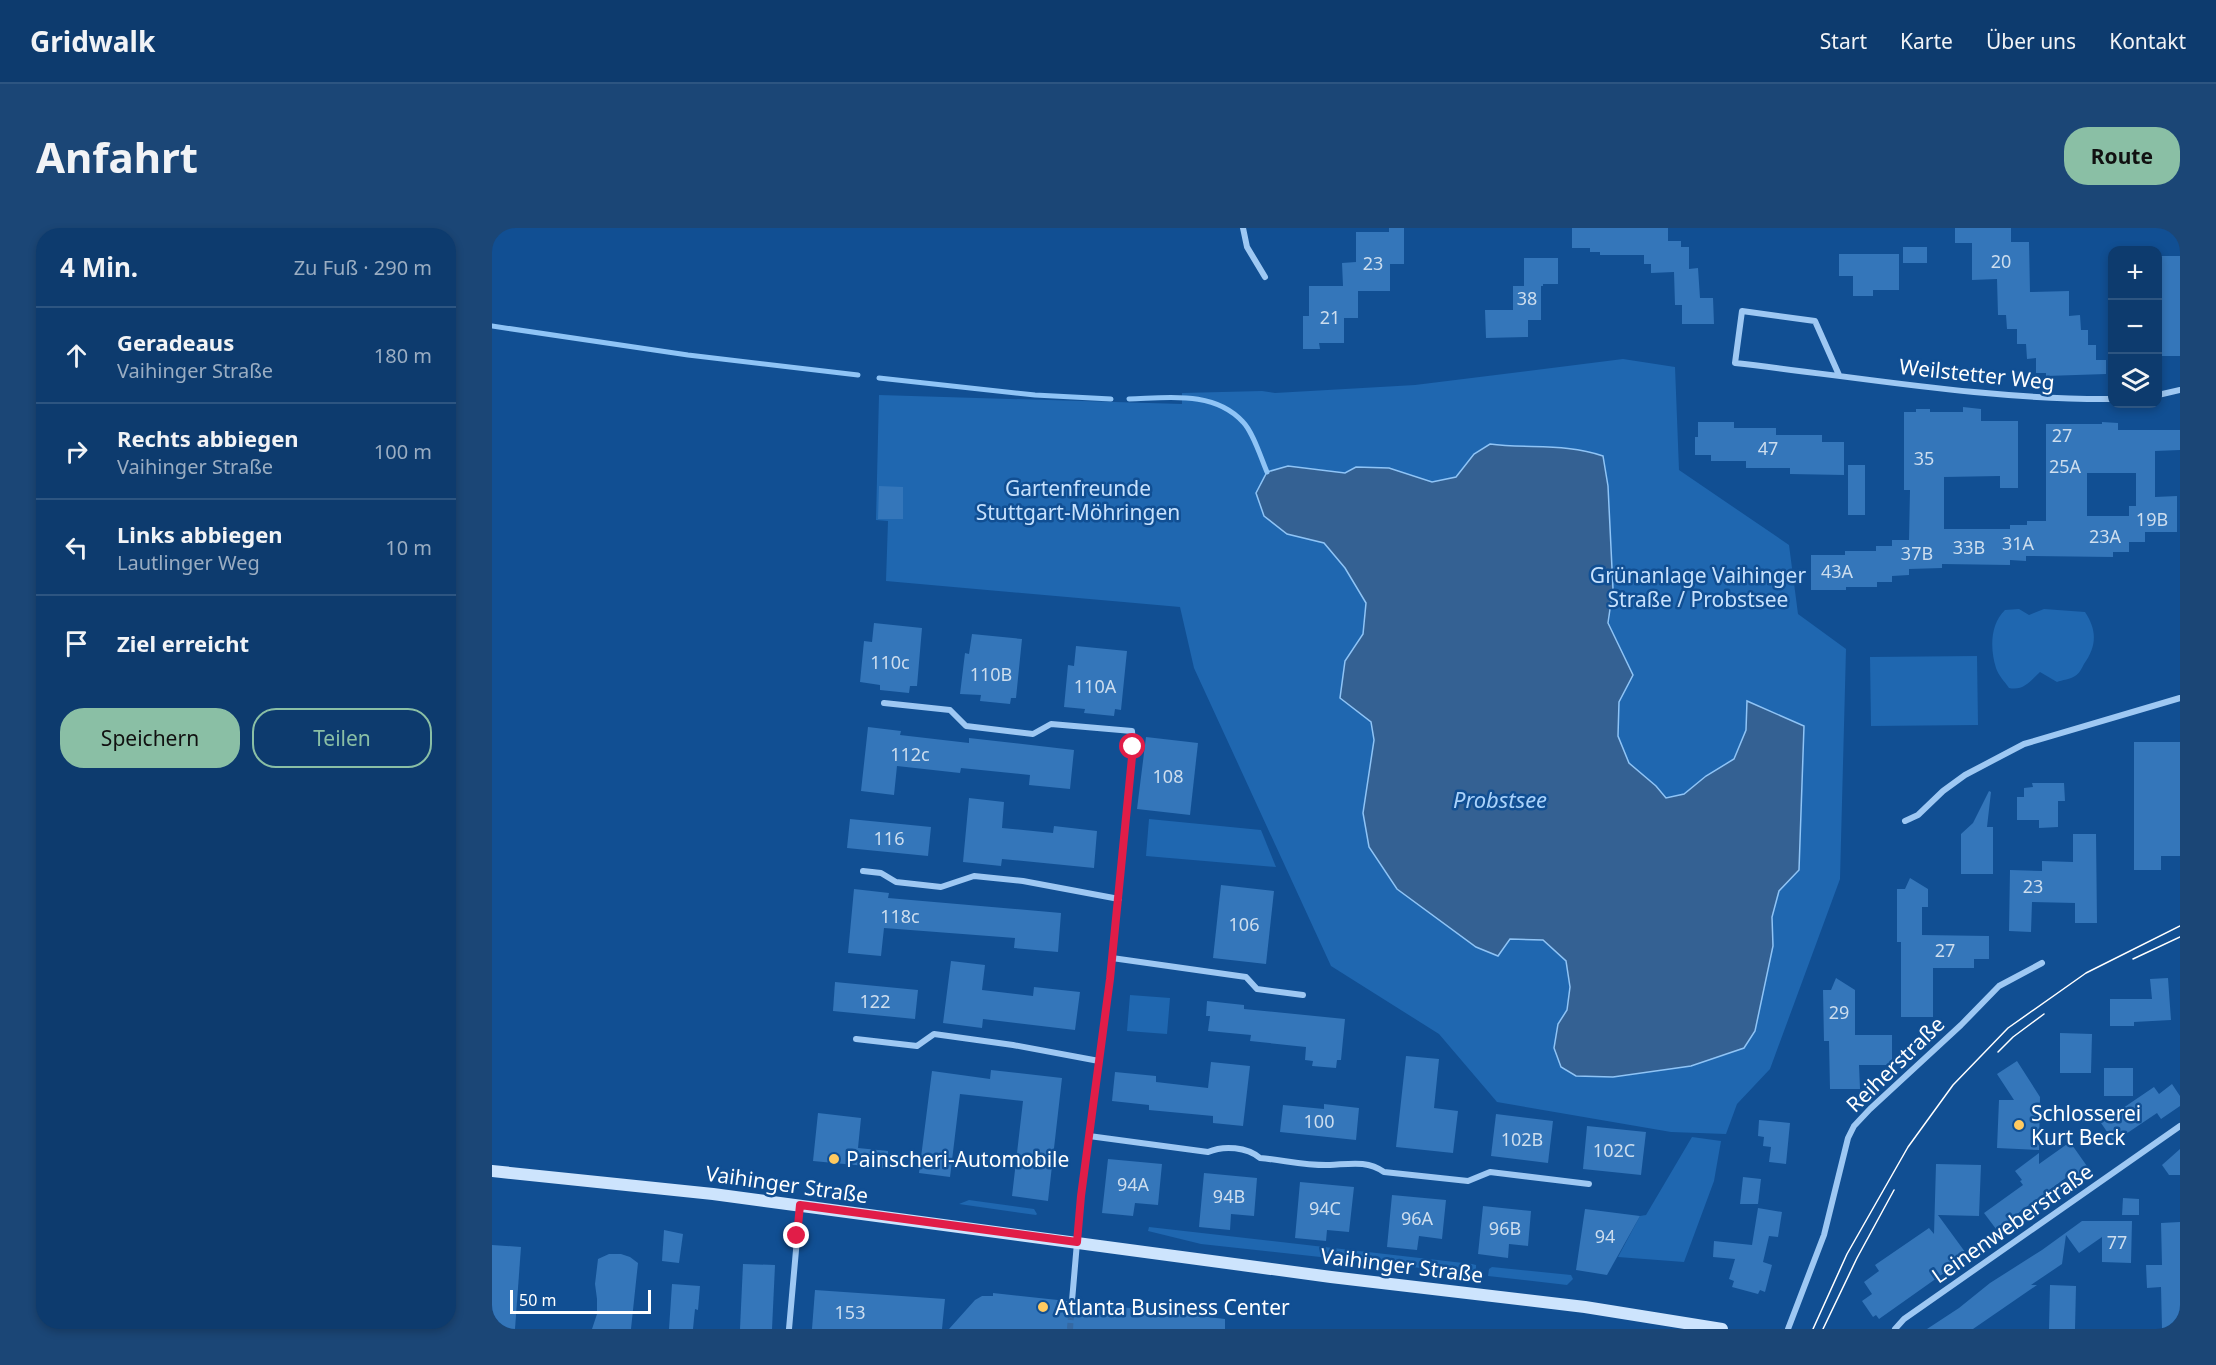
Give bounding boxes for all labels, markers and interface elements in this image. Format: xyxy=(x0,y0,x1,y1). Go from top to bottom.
text: Gridwalk xyxy=(30,22,155,60)
text: Start xyxy=(1820,27,1867,55)
text: Karte xyxy=(1900,27,1953,55)
text: Über uns xyxy=(1986,27,2076,55)
text: Kontakt xyxy=(2109,27,2186,55)
button: Route xyxy=(2064,127,2180,185)
text: Anfahrt xyxy=(36,128,198,185)
map controls xyxy=(2108,246,2162,408)
button: + xyxy=(2108,246,2162,300)
text: 4 Min. xyxy=(60,249,138,285)
house number: 20 xyxy=(1991,249,2011,273)
house number: 23 xyxy=(1363,251,1383,275)
text: Zu Fuß · 290 m xyxy=(294,254,432,281)
house number: 38 xyxy=(1517,286,1537,310)
button: − xyxy=(2108,300,2162,354)
house number: 21 xyxy=(1320,305,1340,329)
text: Geradeaus xyxy=(117,327,234,357)
icon: ahead xyxy=(60,339,93,372)
text: 180 m xyxy=(374,342,432,369)
street label: Weilstetter Weg xyxy=(1898,352,2056,396)
button: layers xyxy=(2108,354,2162,408)
text: Vaihinger Straße xyxy=(117,357,273,384)
text: Rechts abbiegen xyxy=(117,423,299,453)
house number: 27 xyxy=(2052,423,2072,447)
icon: right xyxy=(60,435,93,468)
house number: 47 xyxy=(1758,436,1778,460)
text: 100 m xyxy=(374,438,432,465)
house number: 35 xyxy=(1914,446,1934,470)
text: Vaihinger Straße xyxy=(117,453,273,480)
house number: 25A xyxy=(2049,454,2082,478)
park label: Gartenfreunde Stuttgart-Möhringen xyxy=(976,474,1180,526)
house number: 19B xyxy=(2136,507,2168,531)
text: Links abbiegen xyxy=(117,519,283,549)
house number: 23A xyxy=(2089,524,2122,548)
icon: left xyxy=(60,531,93,564)
house number: 31A xyxy=(2002,531,2035,555)
text: 10 m xyxy=(385,534,432,561)
house number: 33B xyxy=(1953,535,1985,559)
house number: 37B xyxy=(1901,541,1933,565)
text: Lautlinger Weg xyxy=(117,549,260,576)
house number: 43A xyxy=(1821,559,1854,583)
park label: Grünanlage Vaihinger Straße / Probstsee xyxy=(1590,561,1806,613)
icon: arrive xyxy=(60,627,93,660)
text: Ziel erreicht xyxy=(117,628,249,658)
house number: 110c xyxy=(870,650,910,674)
house number: 110B xyxy=(970,662,1012,686)
house number: 110A xyxy=(1074,674,1117,698)
button: Speichern xyxy=(60,708,240,768)
button: Teilen xyxy=(252,708,432,768)
route start xyxy=(1119,733,1145,759)
house number: 112c xyxy=(890,742,930,766)
house number: 108 xyxy=(1153,764,1183,788)
water label: Probstsee xyxy=(1453,784,1547,814)
house number: 116 xyxy=(874,826,904,850)
house number: 23 xyxy=(2023,874,2043,898)
house number: 118c xyxy=(880,904,920,928)
house number: 106 xyxy=(1229,912,1259,936)
house number: 27 xyxy=(1935,938,1955,962)
house number: 122 xyxy=(860,989,890,1013)
house number: 29 xyxy=(1829,1000,1849,1024)
street label: Reiherstraße xyxy=(1840,1010,1950,1118)
place label: Schlosserei Kurt Beck xyxy=(2031,1099,2141,1151)
house number: 100 xyxy=(1304,1109,1334,1133)
marker: Schlosserei Kurt Beck xyxy=(2012,1118,2026,1132)
house number: 102B xyxy=(1501,1127,1543,1151)
house number: 102C xyxy=(1593,1138,1635,1162)
place label: Painscheri-Automobile xyxy=(846,1145,1069,1173)
marker: Painscheri-Automobile xyxy=(827,1152,841,1166)
street label: Leinenweberstraße xyxy=(1926,1157,2098,1289)
street label: Vaihinger Straße xyxy=(704,1159,870,1209)
house number: 94A xyxy=(1117,1172,1150,1196)
house number: 94B xyxy=(1213,1184,1245,1208)
house number: 94C xyxy=(1309,1196,1341,1220)
house number: 96A xyxy=(1401,1206,1434,1230)
house number: 96B xyxy=(1489,1216,1521,1240)
route end xyxy=(783,1222,809,1248)
house number: 94 xyxy=(1595,1224,1615,1248)
house number: 77 xyxy=(2107,1230,2127,1254)
street label: Vaihinger Straße xyxy=(1319,1241,1485,1289)
scale bar xyxy=(510,1287,651,1314)
text: 50 m xyxy=(519,1289,556,1311)
place label: Atlanta Business Center xyxy=(1055,1293,1290,1321)
house number: 153 xyxy=(835,1300,865,1324)
marker: Atlanta Business Center xyxy=(1036,1300,1050,1314)

